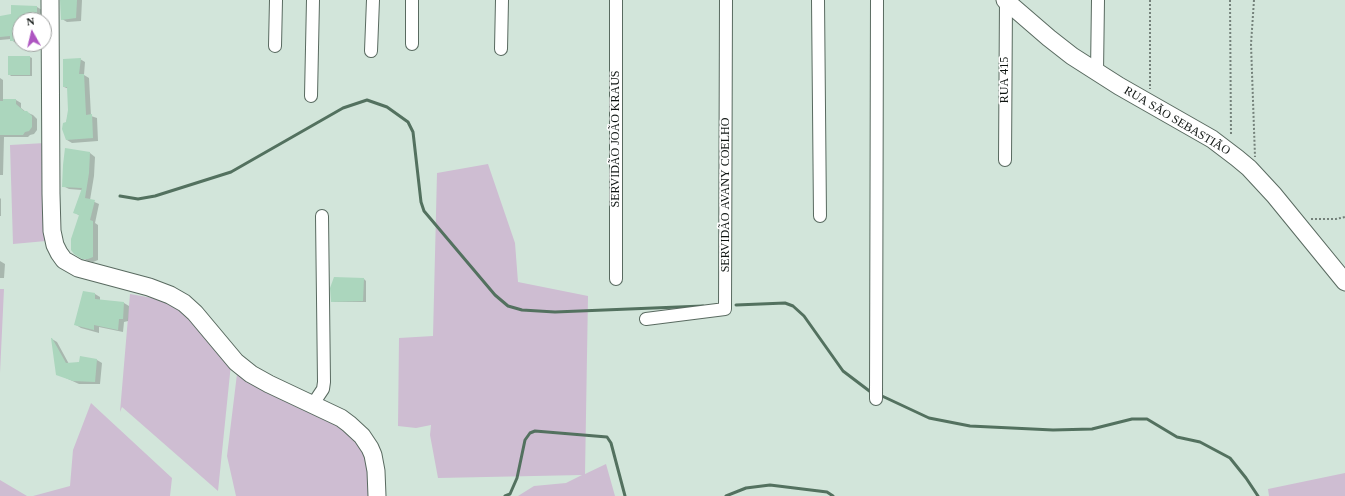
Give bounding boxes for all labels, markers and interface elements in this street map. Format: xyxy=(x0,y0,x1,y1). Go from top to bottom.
north arrow xyxy=(12,12,52,52)
text: N xyxy=(26,15,35,28)
street label: RUA 415 xyxy=(998,57,1012,103)
street label: SERVIDÃO JOÃO KRAUS xyxy=(609,70,623,208)
street label: RUA SÃO SEBASTIÃO xyxy=(1121,84,1233,158)
street label: SERVIDÃO AVANY COELHO xyxy=(719,118,733,272)

